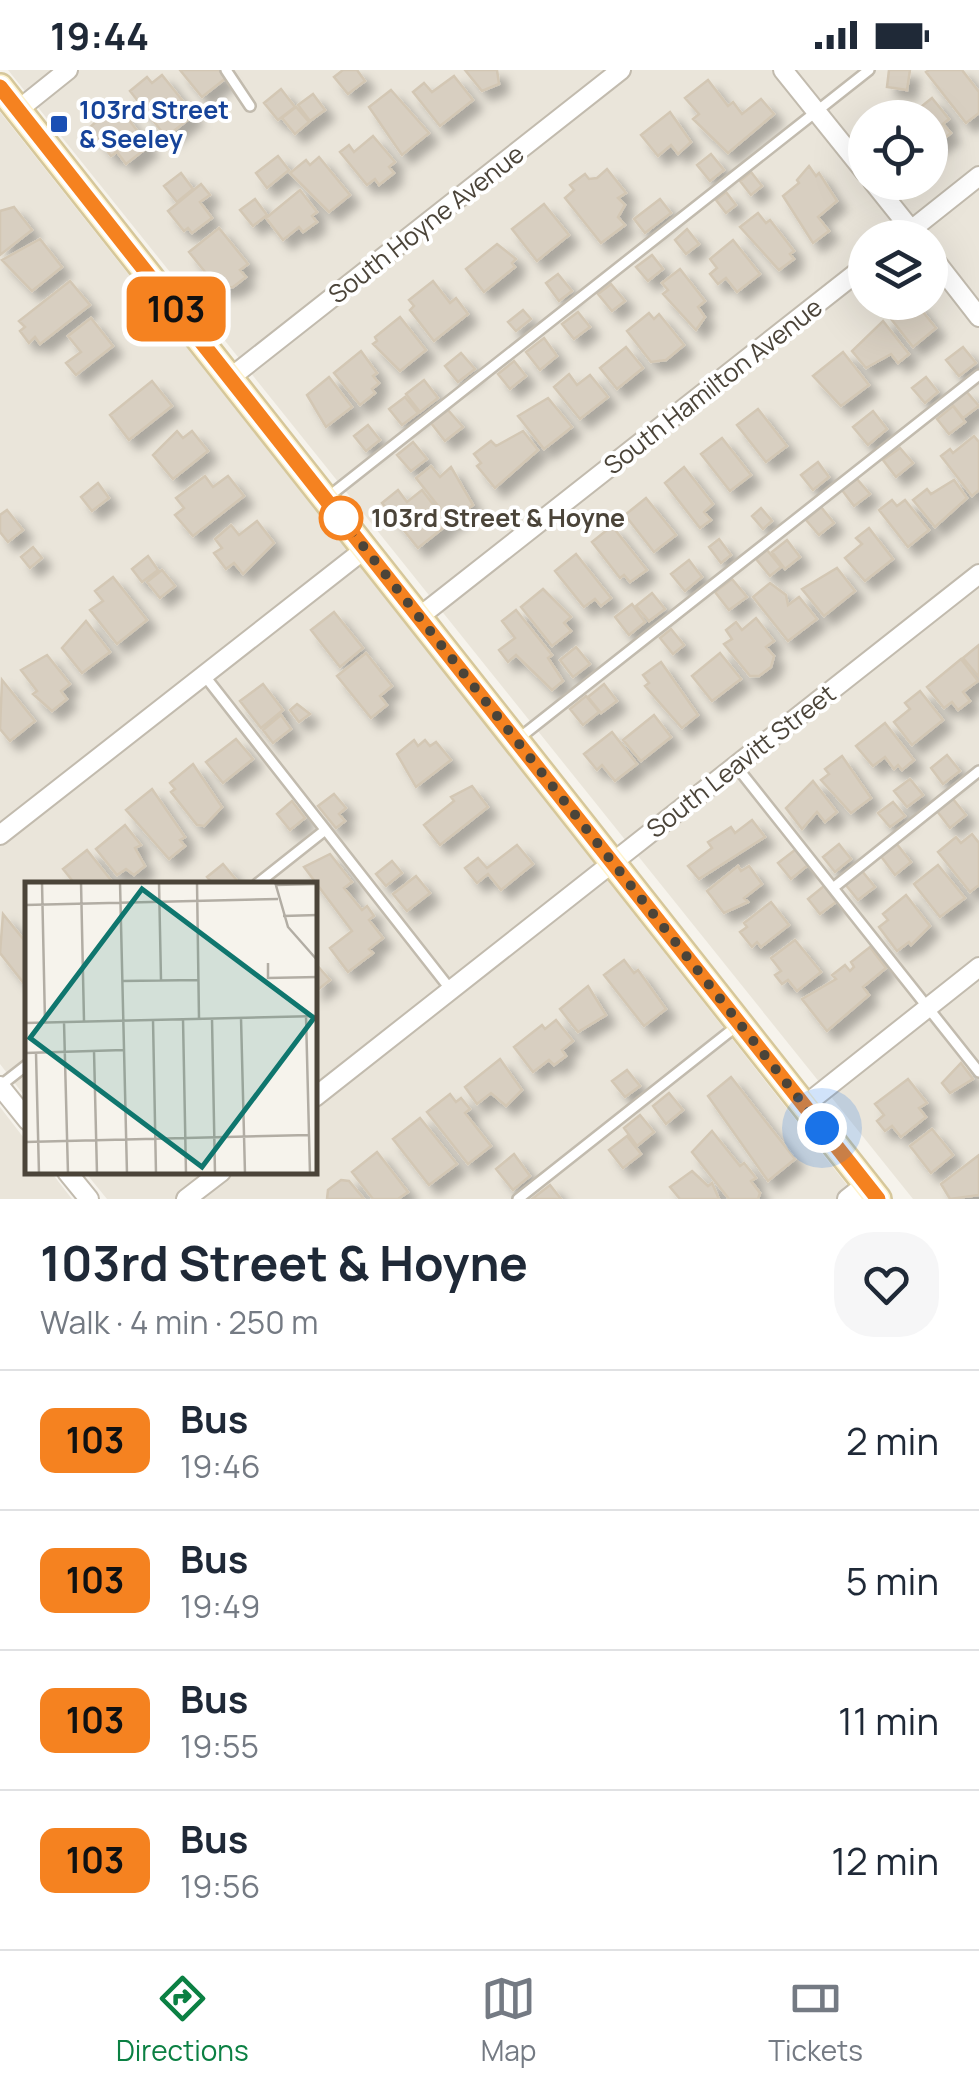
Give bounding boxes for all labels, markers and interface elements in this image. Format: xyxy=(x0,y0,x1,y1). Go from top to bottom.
text: 19:44 xyxy=(50,9,149,61)
place label: 103rd Street & Seeley xyxy=(79,92,229,156)
map controls xyxy=(848,100,948,320)
button: locate xyxy=(848,100,948,200)
marker: 103rd Street & Seeley xyxy=(48,113,70,135)
street label: South Hoyne Avenue xyxy=(321,136,531,311)
button: layers xyxy=(848,220,948,320)
line badge: 103 xyxy=(119,276,234,342)
text: 103 xyxy=(147,285,205,333)
street label: South Hamilton Avenue xyxy=(596,289,829,482)
marker: 103rd Street & Hoyne xyxy=(320,497,362,539)
place label: 103rd Street & Hoyne xyxy=(371,500,625,535)
street label: South Leavitt Street xyxy=(639,676,842,845)
inset map xyxy=(25,882,318,1174)
your location xyxy=(797,1103,847,1153)
text: 103rd Street & Hoyne xyxy=(40,1230,528,1295)
button: heart xyxy=(834,1232,939,1337)
text: Walk · 4 min · 250 m xyxy=(40,1300,318,1344)
text: Bus xyxy=(180,1392,248,1444)
text: 2 min xyxy=(846,1414,939,1466)
text: 103 xyxy=(66,1416,124,1464)
text: 19:46 xyxy=(180,1444,261,1488)
text: Bus xyxy=(180,1532,248,1584)
text: 5 min xyxy=(846,1554,939,1606)
text: 103 xyxy=(66,1556,124,1604)
text: 19:49 xyxy=(180,1584,260,1628)
text: Bus xyxy=(180,1672,248,1724)
text: 11 min xyxy=(838,1694,939,1746)
text: 103 xyxy=(66,1696,124,1744)
text: 19:55 xyxy=(180,1724,259,1768)
text: Bus xyxy=(180,1812,248,1864)
text: 12 min xyxy=(831,1834,939,1886)
text: 103 xyxy=(66,1836,124,1884)
text: 19:56 xyxy=(180,1864,260,1908)
tab: Directions xyxy=(116,1971,249,2069)
tab: Map xyxy=(481,1971,536,2069)
tab: Tickets xyxy=(768,1971,863,2069)

